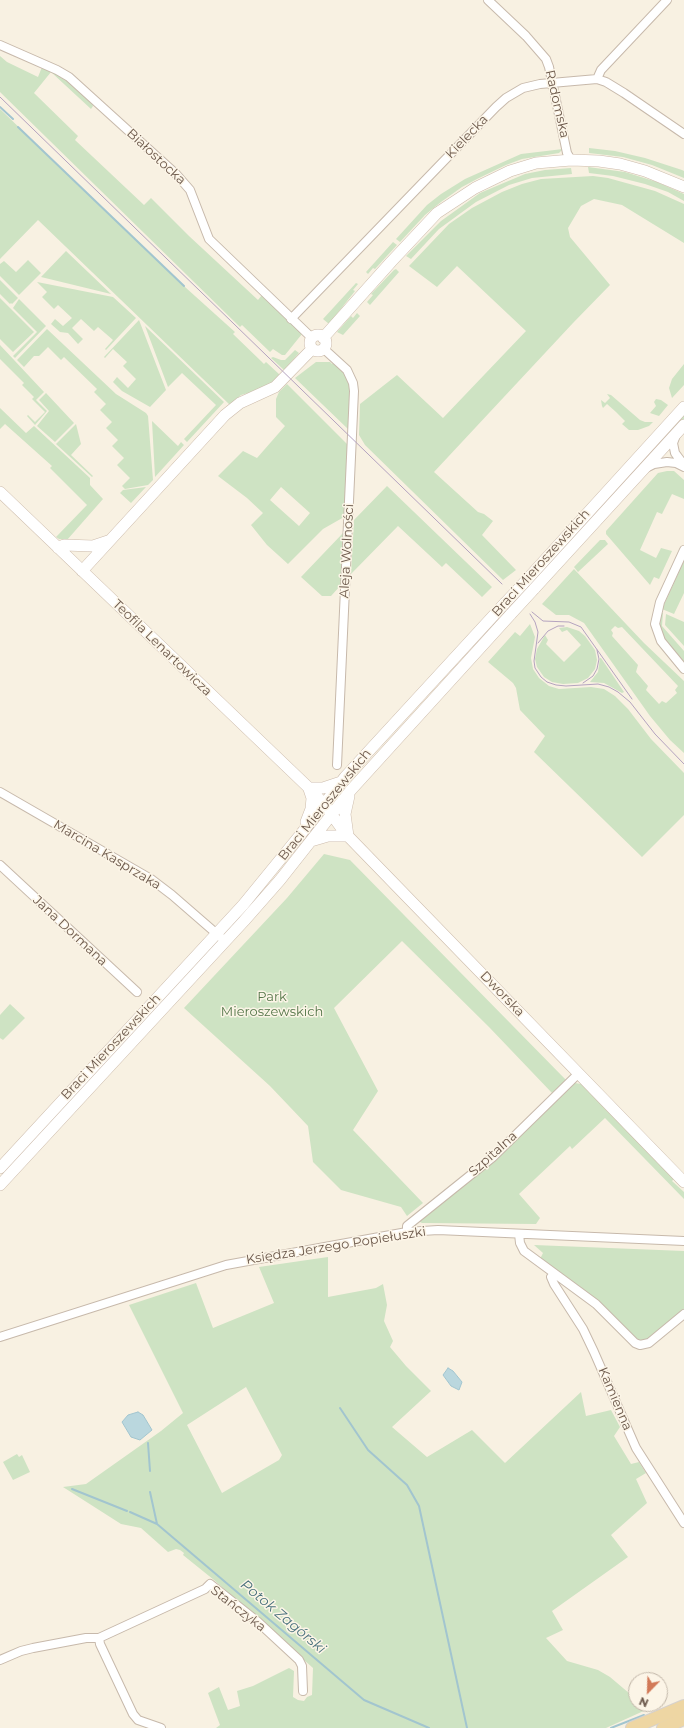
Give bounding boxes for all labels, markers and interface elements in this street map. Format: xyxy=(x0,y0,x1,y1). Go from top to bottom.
street label: Radomska xyxy=(542,68,572,140)
street label: Kielecka xyxy=(442,112,492,162)
street label: Białostocka xyxy=(123,126,189,188)
street label: Aleja Wolności xyxy=(337,503,357,599)
street label: Braci Mieroszewskich xyxy=(489,506,593,620)
street label: Teofila Lenartowicza xyxy=(109,597,215,699)
street label: Braci Mieroszewskich xyxy=(275,746,375,864)
street label: Marcina Kasprzaka xyxy=(51,817,163,893)
street label: Jana Dormana xyxy=(30,893,110,969)
street label: Dworska xyxy=(477,968,527,1020)
park label: Park Mieroszewskich xyxy=(221,989,323,1020)
street label: Braci Mieroszewskich xyxy=(58,991,164,1103)
street label: Szpitalna xyxy=(466,1128,520,1180)
street label: Księdza Jerzego Popiełuszki xyxy=(245,1224,427,1268)
street label: Kamienna xyxy=(595,1365,635,1433)
water label: Potok Zagórski xyxy=(237,1576,329,1658)
street label: Stańczyka xyxy=(207,1583,269,1635)
north arrow xyxy=(628,1672,668,1712)
text: N xyxy=(637,1694,651,1710)

